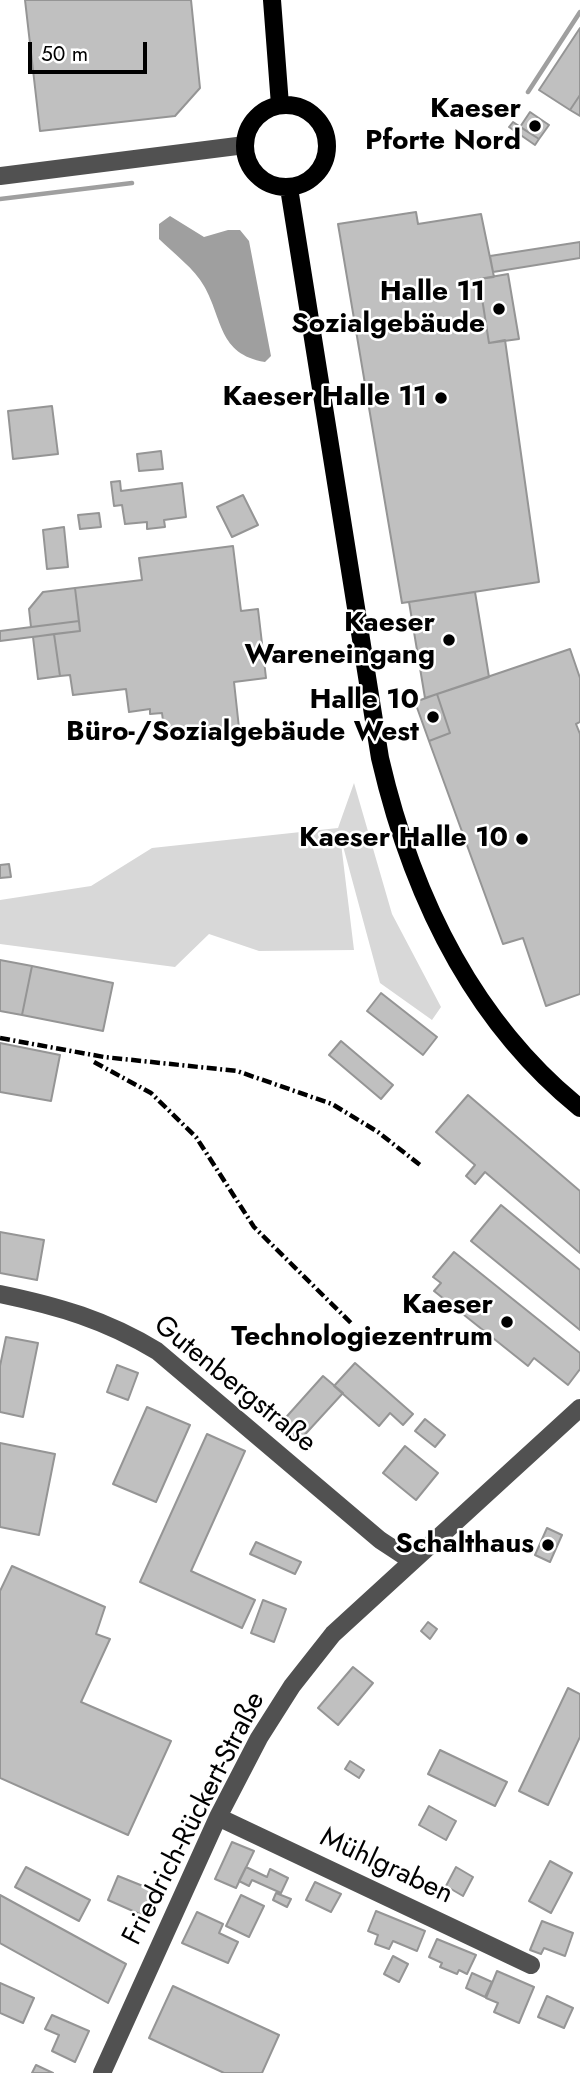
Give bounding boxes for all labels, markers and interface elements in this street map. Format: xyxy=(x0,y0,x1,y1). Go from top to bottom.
scale bar xyxy=(32,28,150,72)
text: 50 m xyxy=(41,39,88,69)
place label: Kaeser Pforte Nord xyxy=(365,93,521,159)
marker: Kaeser Pforte Nord xyxy=(527,118,543,134)
place label: Halle 11 Sozialgebäude xyxy=(291,276,485,342)
marker: Halle 11 Sozialgebäude xyxy=(491,301,507,317)
place label: Kaeser Halle 11 xyxy=(222,381,427,415)
marker: Kaeser Halle 11 xyxy=(433,390,449,406)
place label: Kaeser Wareneingang xyxy=(244,607,435,673)
marker: Kaeser Wareneingang xyxy=(441,632,457,648)
place label: Halle 10 Büro-/Sozialgebäude West xyxy=(66,684,419,750)
marker: Halle 10 Büro-/Sozialgebäude West xyxy=(425,709,441,725)
place label: Kaeser Halle 10 xyxy=(299,822,508,856)
marker: Kaeser Halle 10 xyxy=(514,831,530,847)
place label: Kaeser Technologiezentrum xyxy=(231,1289,493,1355)
street label: Gutenbergstraße xyxy=(146,1309,322,1461)
marker: Kaeser Technologiezentrum xyxy=(499,1314,515,1330)
place label: Schalthaus xyxy=(395,1528,534,1562)
marker: Schalthaus xyxy=(540,1537,556,1553)
street label: Friedrich-Rückert-Straße xyxy=(117,1687,273,1951)
street label: Mühlgraben xyxy=(314,1822,458,1912)

